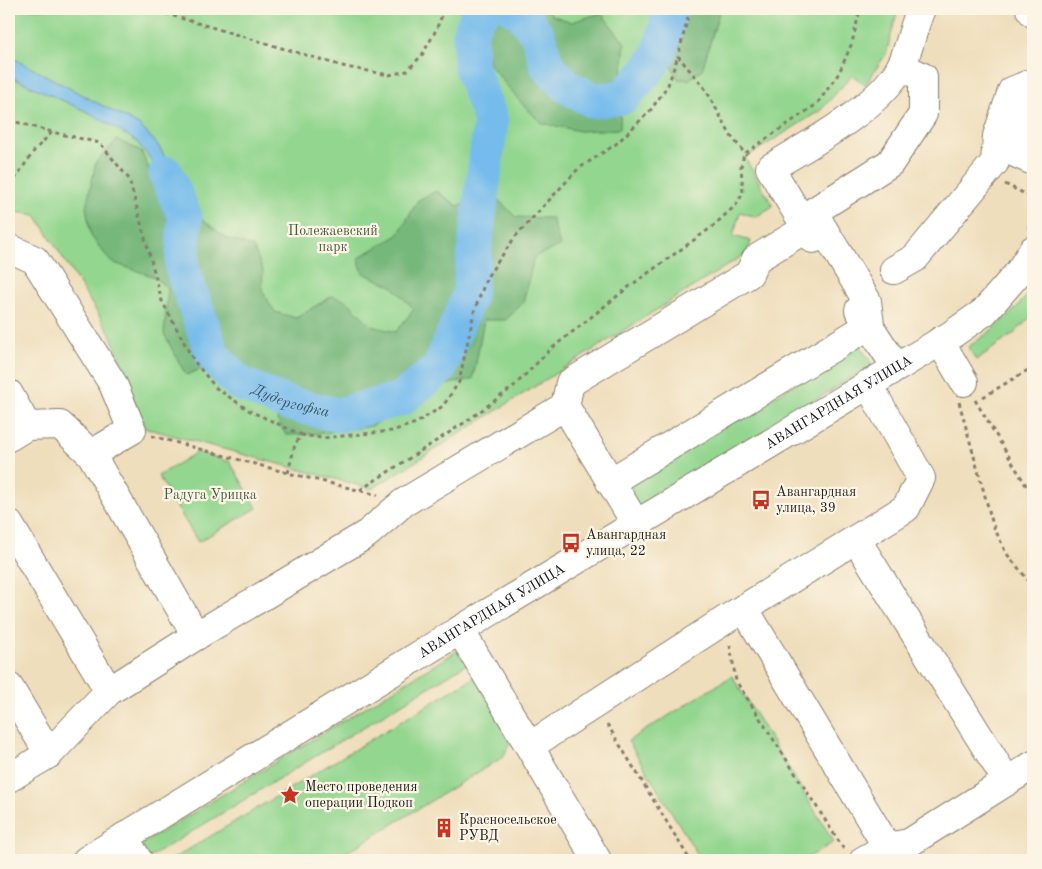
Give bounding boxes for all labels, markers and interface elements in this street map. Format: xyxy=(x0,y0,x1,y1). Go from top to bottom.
park label: Полежаевский парк xyxy=(288,224,378,254)
street label: АВАНГАРДНАЯ УЛИЦА xyxy=(763,353,915,452)
water label: Дудергофка xyxy=(248,381,331,420)
place label: Авангардная улица, 39 xyxy=(776,485,856,515)
park label: Радуга Урицка xyxy=(163,488,257,502)
bus stop icon: Авангардная улица, 39 xyxy=(750,489,772,511)
place label: Авангардная улица, 22 xyxy=(586,528,666,558)
bus stop icon: Авангардная улица, 22 xyxy=(560,532,582,554)
street label: АВАНГАРДНАЯ УЛИЦА xyxy=(416,562,568,661)
place label: Место проведения операции Подкоп xyxy=(305,780,418,810)
place icon: Место проведения операции Подкоп xyxy=(279,784,301,806)
place label: Красносельское РУВД xyxy=(459,813,557,843)
building icon: Красносельское РУВД xyxy=(433,817,455,839)

